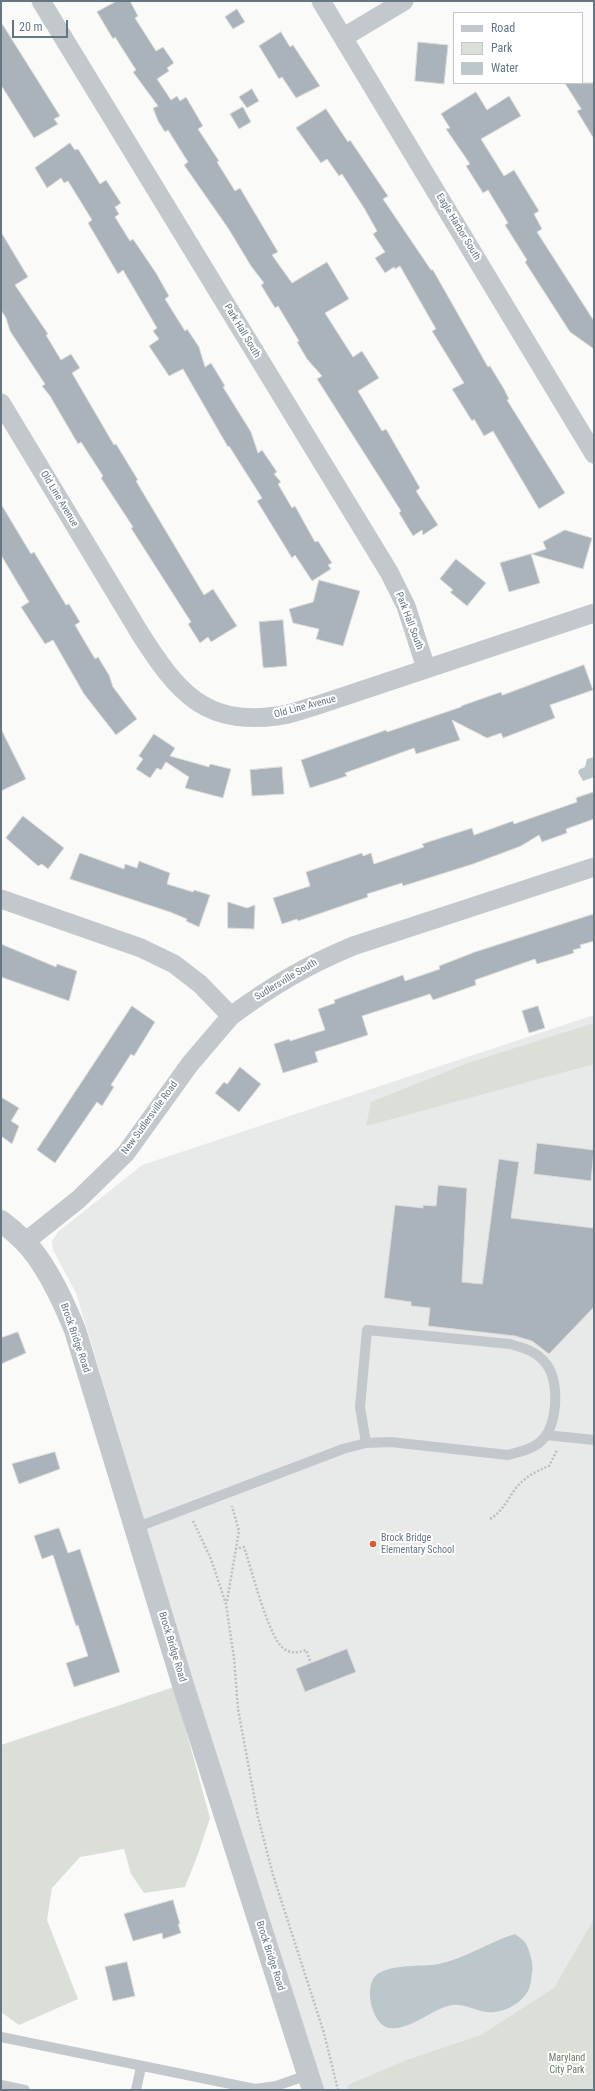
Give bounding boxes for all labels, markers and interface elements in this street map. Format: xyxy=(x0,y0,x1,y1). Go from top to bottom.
scale bar xyxy=(14,12,70,38)
legend xyxy=(453,12,583,84)
text: 20 m xyxy=(19,20,43,34)
text: Road xyxy=(491,21,515,35)
text: Park xyxy=(491,41,512,55)
text: Water xyxy=(491,61,519,75)
street label: Eagle Harbor South xyxy=(433,191,483,263)
street label: Park Hall South xyxy=(221,302,263,360)
street label: Old Line Avenue xyxy=(38,469,80,529)
street label: Park Hall South xyxy=(392,590,426,652)
street label: Old Line Avenue xyxy=(273,693,337,721)
street label: Sudlersville South xyxy=(253,957,319,1003)
street label: New Sudlersville Road xyxy=(119,1079,181,1157)
street label: Brock Bridge Road xyxy=(58,1302,92,1374)
place label: Brock Bridge Elementary School xyxy=(381,1532,454,1556)
marker: Brock Bridge Elementary School xyxy=(368,1539,378,1549)
street label: Brock Bridge Road xyxy=(156,1611,188,1683)
street label: Brock Bridge Road xyxy=(253,1920,287,1992)
park label: Maryland City Park xyxy=(549,2052,585,2076)

